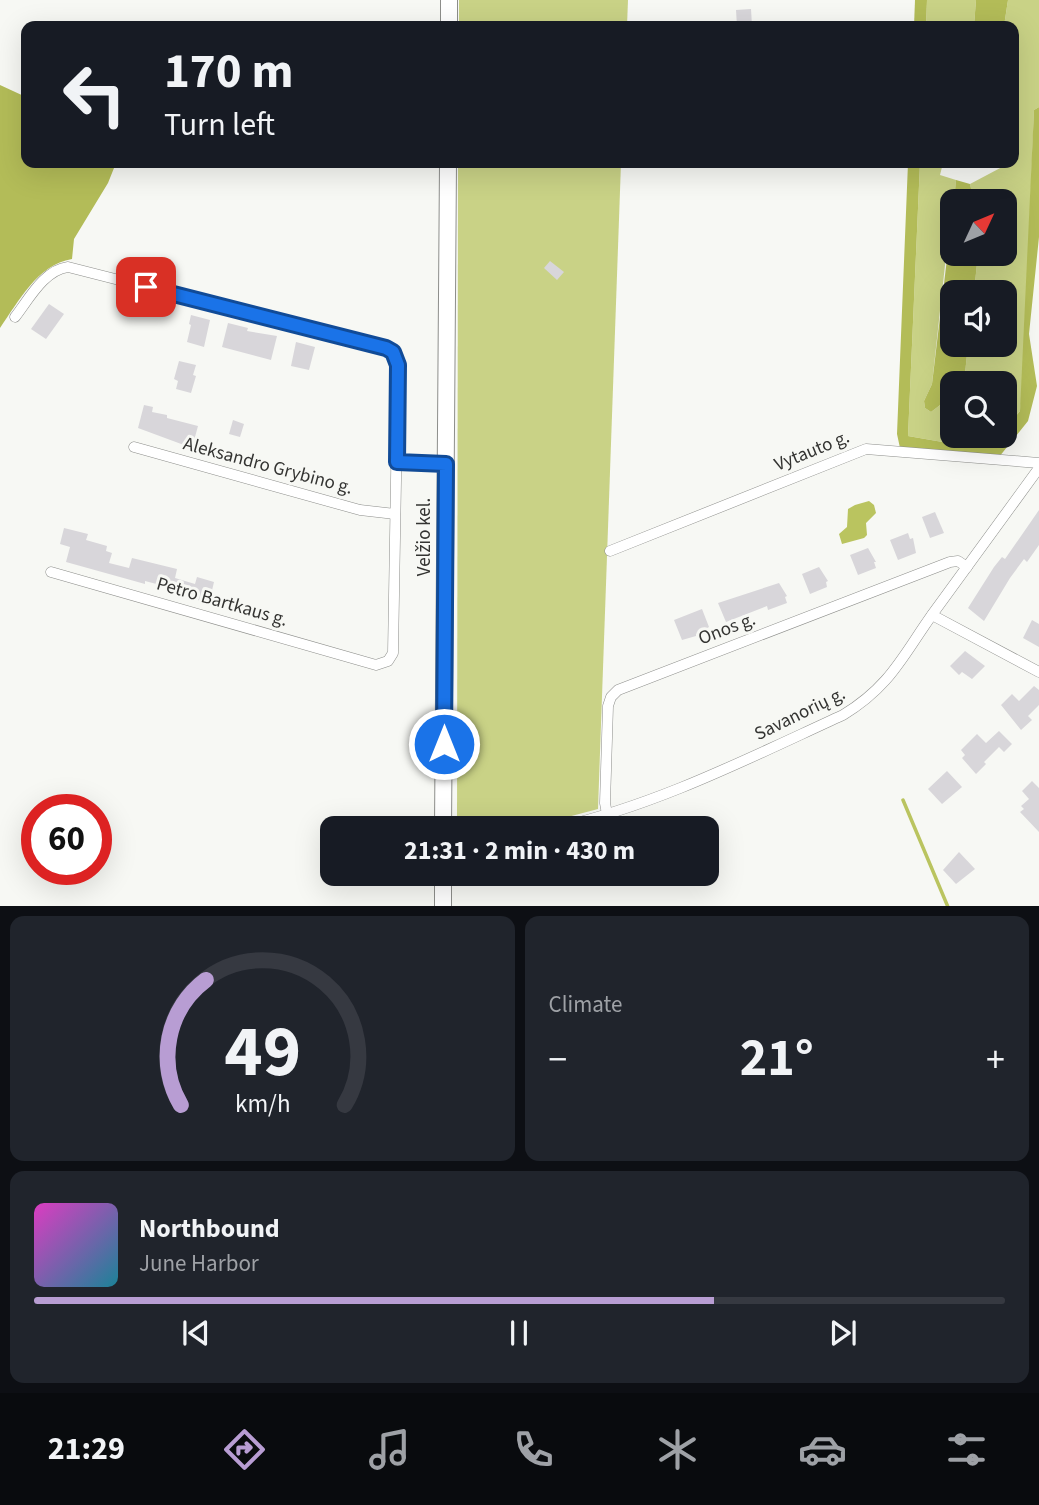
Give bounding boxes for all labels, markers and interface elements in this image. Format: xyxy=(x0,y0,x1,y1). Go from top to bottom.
text: 170 m xyxy=(164,37,293,107)
icon: left xyxy=(49,49,140,140)
text: Turn left xyxy=(164,102,275,148)
north arrow xyxy=(940,189,1017,266)
map controls xyxy=(940,189,1017,448)
pin xyxy=(116,257,176,317)
icon: arrive xyxy=(127,268,165,306)
button: sound xyxy=(940,280,1017,357)
button: search xyxy=(940,371,1017,448)
street label: Vytauto g. xyxy=(770,424,854,478)
street label: Aleksandro Grybino g. xyxy=(180,430,356,502)
street label: Velžio kel. xyxy=(411,498,438,576)
street label: Petro Bartkaus g. xyxy=(153,570,291,634)
street label: Onos g. xyxy=(694,606,760,652)
street label: Savanorių g. xyxy=(750,680,850,748)
position arrow xyxy=(407,707,481,781)
speed limit sign: 60 xyxy=(21,794,112,885)
text: 21:31 · 2 min · 430 m xyxy=(404,832,635,869)
text: Climate xyxy=(549,988,622,1021)
text: 49 xyxy=(224,1000,301,1104)
text: 21° xyxy=(740,1022,814,1096)
text: − xyxy=(549,1033,567,1087)
text: + xyxy=(986,1033,1005,1087)
text: km/h xyxy=(235,1085,290,1121)
text: Northbound xyxy=(139,1210,280,1247)
text: June Harbor xyxy=(139,1247,259,1280)
icon: previous xyxy=(177,1314,215,1352)
icon: pause xyxy=(500,1314,538,1352)
icon: next xyxy=(824,1314,862,1352)
icon: directions xyxy=(220,1425,269,1474)
icon: music xyxy=(365,1425,414,1474)
icon: phone xyxy=(509,1425,558,1474)
icon: climate xyxy=(653,1425,702,1474)
icon: car xyxy=(798,1425,847,1474)
icon: filters xyxy=(942,1425,991,1474)
text: 21:29 xyxy=(48,1426,125,1472)

